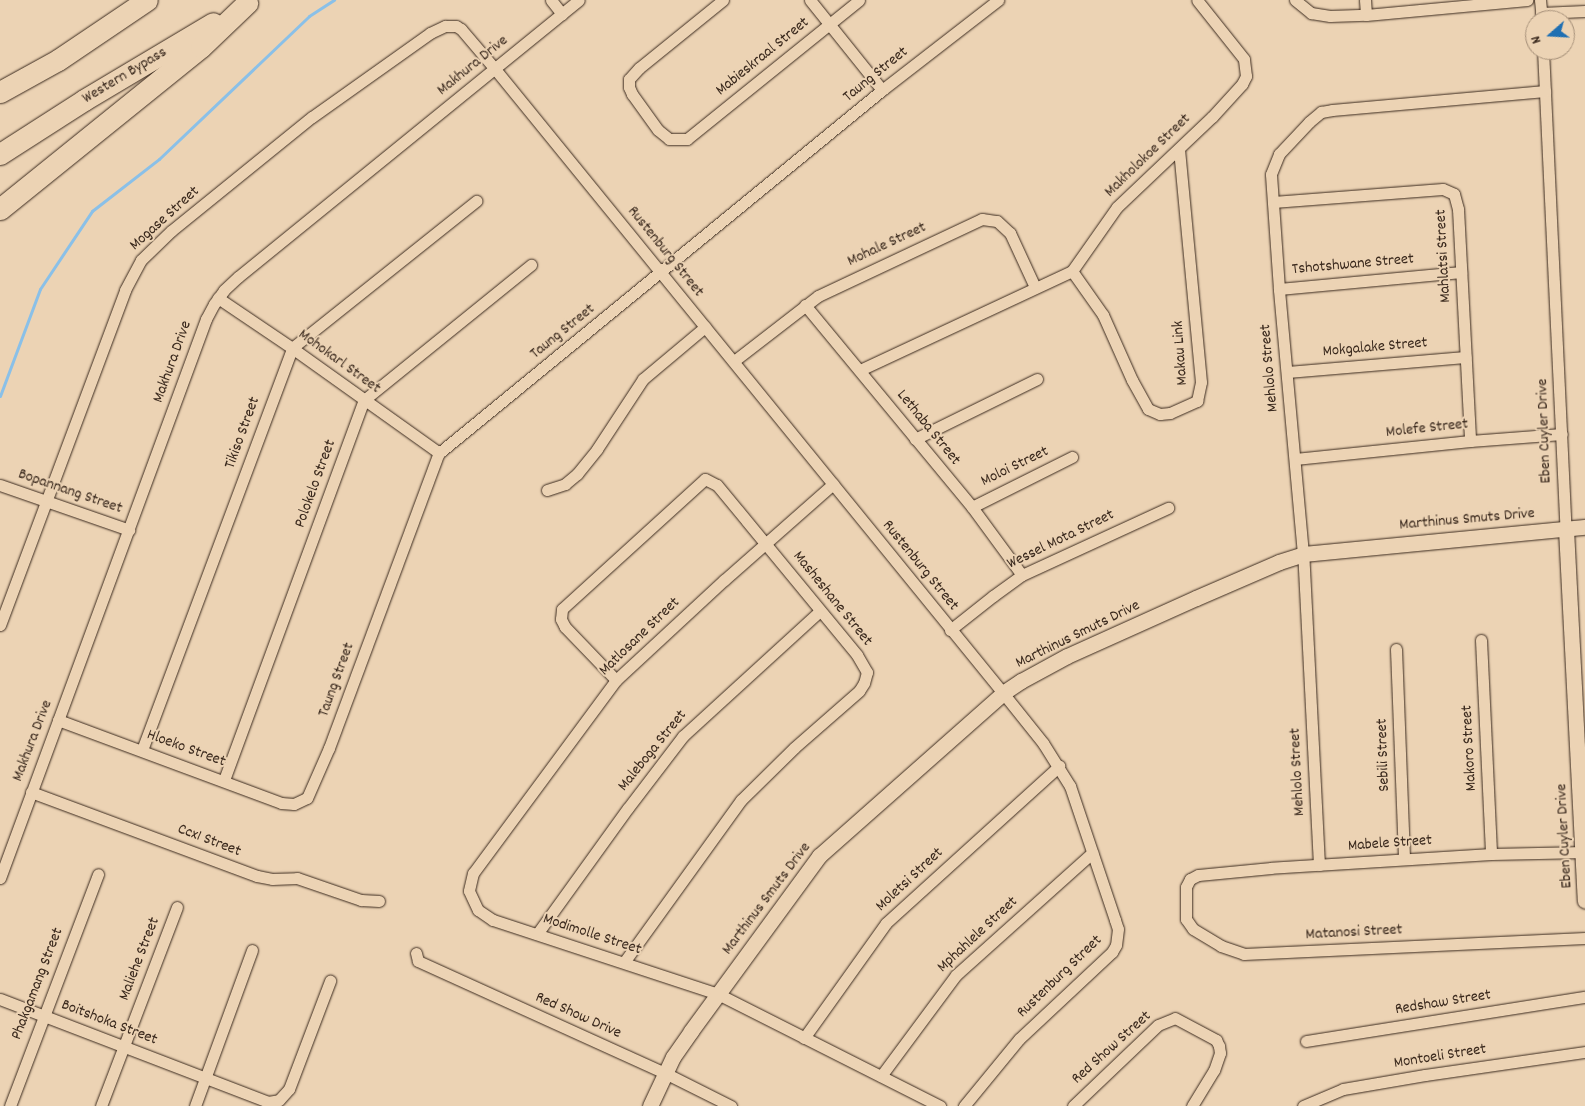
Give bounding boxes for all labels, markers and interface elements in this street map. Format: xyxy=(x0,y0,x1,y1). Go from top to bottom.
north arrow xyxy=(1525,10,1575,60)
street label: Mabieskraal Street xyxy=(713,14,813,100)
street label: Makhura Drive xyxy=(434,32,512,100)
text: N xyxy=(1526,33,1547,46)
street label: Western Bypass xyxy=(79,43,171,109)
street label: Taung Street xyxy=(840,43,912,107)
street label: Makholokoe Street xyxy=(1101,110,1195,202)
street label: Mogase Street xyxy=(126,183,204,255)
street label: Rustenburg Street xyxy=(623,203,707,301)
street label: Mahlatsi Street xyxy=(1432,209,1456,303)
street label: Mohale Street xyxy=(845,218,929,272)
street label: Tshotshwane Street xyxy=(1291,250,1415,280)
street label: Taung Street xyxy=(527,300,599,364)
street label: Makhura Drive xyxy=(149,318,197,406)
street label: Makau Link xyxy=(1169,320,1193,386)
street label: Mehlolo Street xyxy=(1257,323,1283,413)
street label: Mohokarl Street xyxy=(294,326,384,398)
street label: Mokgalake Street xyxy=(1322,334,1428,362)
street label: Eben Cuyler Drive xyxy=(1534,378,1556,484)
street label: Lethaba Street xyxy=(892,386,964,470)
street label: Tikiso Street xyxy=(221,394,265,472)
street label: Molefe Street xyxy=(1385,415,1469,443)
street label: Polokelo Street xyxy=(291,437,341,531)
street label: Moloi Street xyxy=(978,442,1052,492)
street label: Bopannang Street xyxy=(15,465,125,519)
street label: Marthinus Smuts Drive xyxy=(1399,505,1535,535)
street label: Wessel Mota Street xyxy=(1004,506,1118,574)
street label: Rustenburg Street xyxy=(878,517,962,615)
street label: Masheshane Street xyxy=(788,548,876,650)
street label: Matlosane Street xyxy=(596,594,684,680)
street label: Marthinus Smuts Drive xyxy=(1013,597,1143,673)
street label: Taung Street xyxy=(315,640,359,720)
street label: Makhura Drive xyxy=(9,698,57,784)
street label: Makoro Street xyxy=(1458,704,1482,792)
street label: Maleboga Street xyxy=(614,707,692,795)
street label: Sebili Street xyxy=(1373,718,1395,792)
street label: Hloeko Street xyxy=(144,726,228,772)
street label: Mehlolo Street xyxy=(1286,727,1310,817)
street label: Eben Cuyler Drive xyxy=(1553,783,1577,889)
street label: Ccx1 Street xyxy=(175,820,243,862)
street label: Mabele Street xyxy=(1347,831,1433,857)
street label: Marthinus Smuts Drive xyxy=(718,839,816,959)
street label: Moletsi Street xyxy=(872,844,948,916)
street label: Mphahlele Street xyxy=(934,893,1022,977)
street label: Modimolle Street xyxy=(540,910,644,960)
street label: Maliehe Street xyxy=(115,915,165,1003)
street label: Matanosi Street xyxy=(1305,921,1403,945)
street label: Phakgamang Street xyxy=(8,925,68,1043)
street label: Rustenburg Street xyxy=(1013,932,1107,1022)
street label: Redshaw Street xyxy=(1394,986,1492,1020)
street label: Red Show Drive xyxy=(532,988,624,1044)
street label: Boitshoka Street xyxy=(58,996,160,1050)
street label: Red Show Street xyxy=(1068,1007,1156,1089)
street label: Montoeli Street xyxy=(1392,1040,1488,1074)

